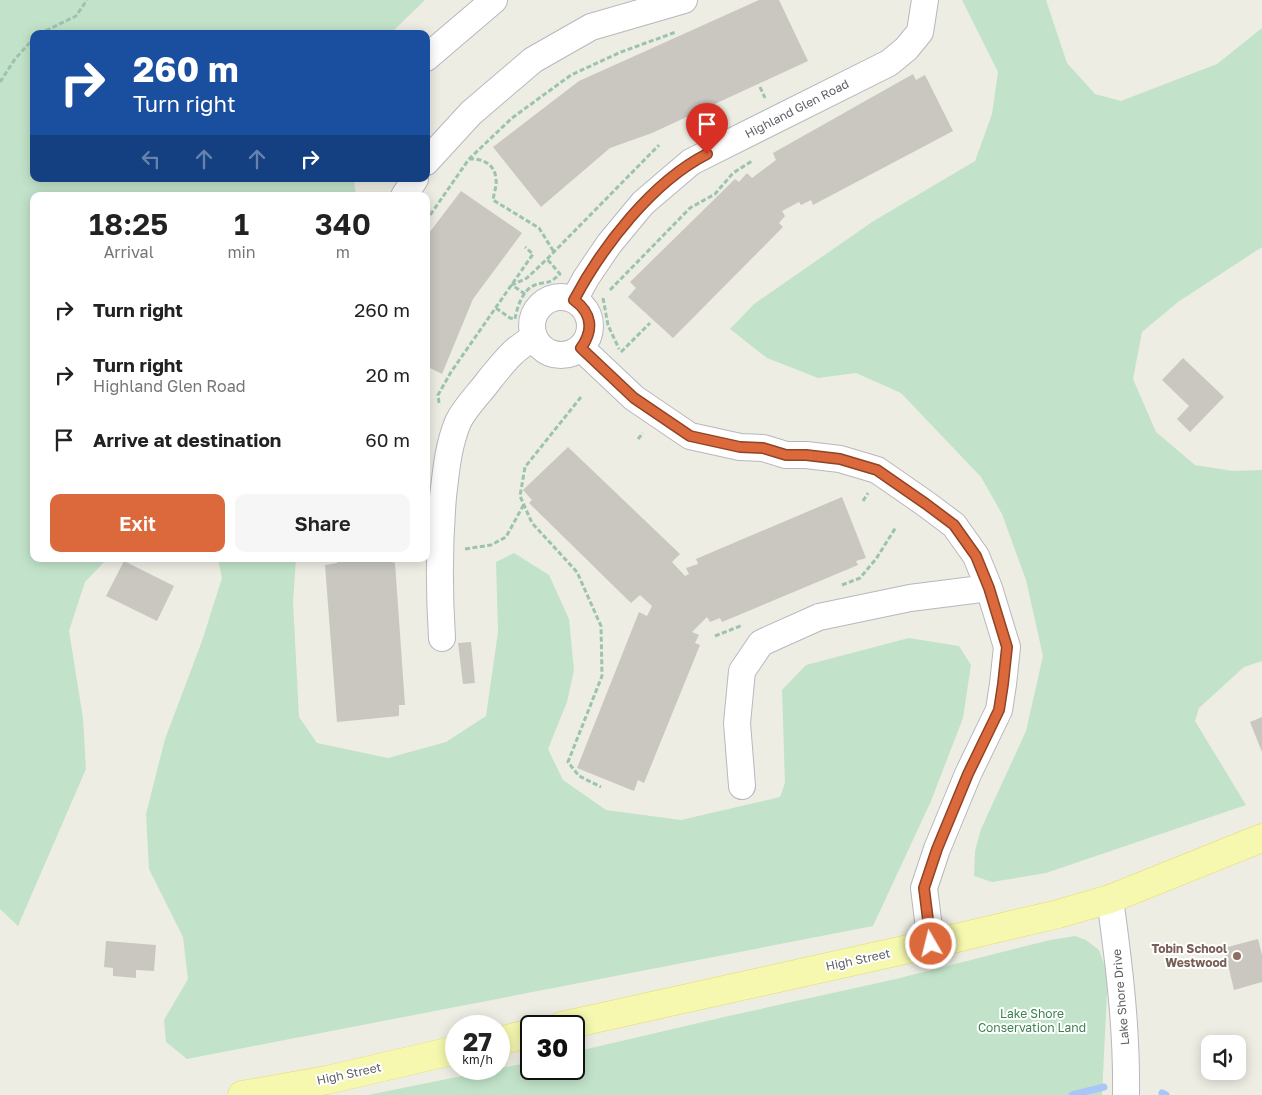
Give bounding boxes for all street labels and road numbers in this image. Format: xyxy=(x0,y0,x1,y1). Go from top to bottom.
street label: Highland Glen Road xyxy=(742,76,851,141)
street label: High Street xyxy=(824,945,892,974)
street label: Lake Shore Drive xyxy=(1109,948,1132,1046)
street label: High Street xyxy=(315,1059,383,1088)

